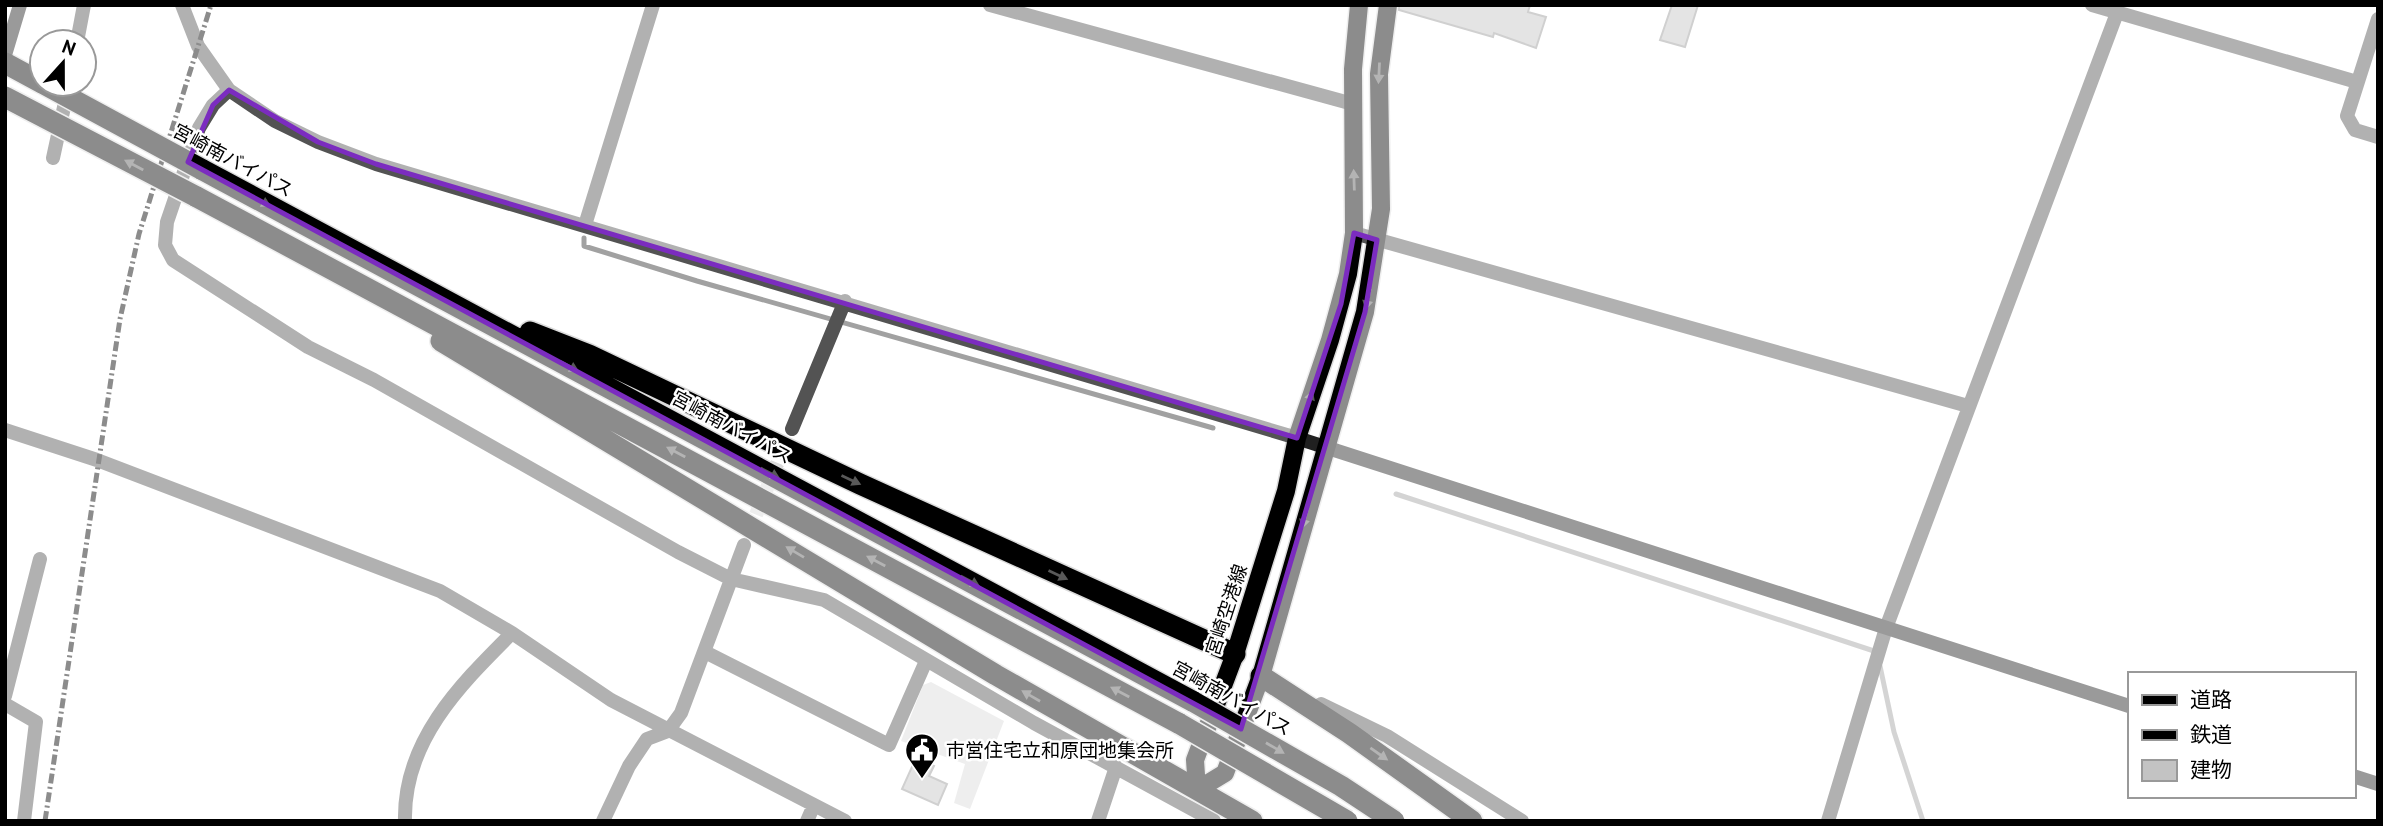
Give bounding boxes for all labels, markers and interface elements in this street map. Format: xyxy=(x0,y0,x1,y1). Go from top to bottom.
north arrow xyxy=(28,28,98,98)
text: N xyxy=(59,34,79,61)
one-way arrow xyxy=(1374,62,1385,84)
street label: 宮崎南バイパス xyxy=(169,118,297,202)
one-way arrow xyxy=(124,159,144,171)
one-way arrow xyxy=(1349,169,1360,191)
one-way arrow xyxy=(251,195,271,207)
one-way arrow xyxy=(1362,288,1373,310)
one-way arrow xyxy=(560,360,579,372)
street label: 宮崎南バイパス xyxy=(668,385,796,469)
one-way arrow xyxy=(1304,391,1315,412)
one-way arrow xyxy=(666,447,686,458)
one-way arrow xyxy=(760,468,780,479)
one-way arrow xyxy=(841,474,861,486)
one-way arrow xyxy=(1300,508,1310,529)
one-way arrow xyxy=(786,546,805,558)
one-way arrow xyxy=(867,555,886,567)
street label: 宮崎空港線 xyxy=(1200,561,1252,659)
one-way arrow xyxy=(1048,569,1068,581)
one-way arrow xyxy=(961,575,980,587)
street label: 宮崎南バイパス xyxy=(1168,655,1296,741)
legend xyxy=(2128,672,2355,798)
one-way arrow xyxy=(1110,686,1130,698)
text: 道路 xyxy=(2190,686,2232,713)
one-way arrow xyxy=(1022,690,1041,702)
text: 鉄道 xyxy=(2190,721,2232,748)
public building icon: 市営住宅立和原団地集会所 xyxy=(903,731,941,780)
place label: 市営住宅立和原団地集会所 xyxy=(946,738,1174,762)
one-way arrow xyxy=(1265,742,1285,754)
one-way arrow xyxy=(1370,747,1388,761)
text: 建物 xyxy=(2190,756,2232,783)

